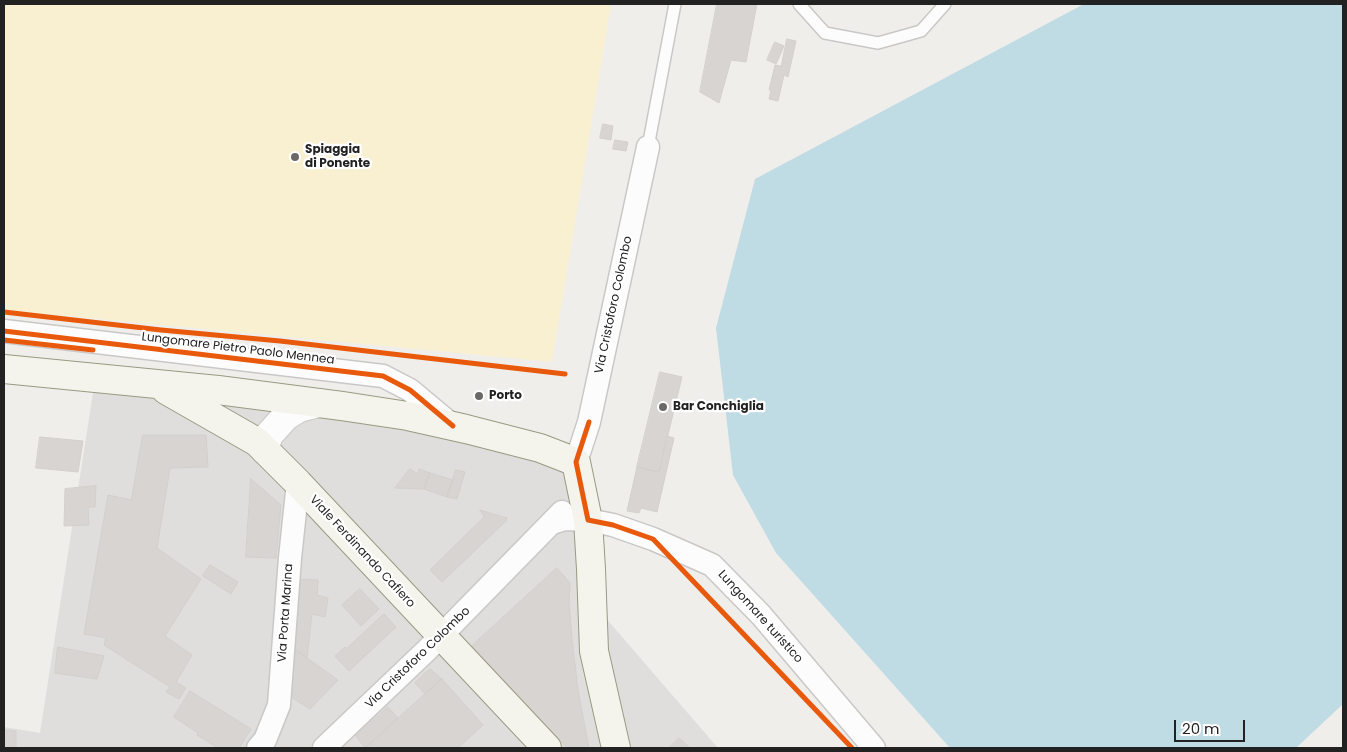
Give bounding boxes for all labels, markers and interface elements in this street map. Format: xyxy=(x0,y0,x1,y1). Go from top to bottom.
place label: Spiaggia di Ponente xyxy=(305,143,370,171)
marker: Spiaggia di Ponente xyxy=(289,151,301,163)
street label: Via Cristoforo Colombo xyxy=(592,235,636,375)
street label: Lungomare Pietro Paolo Mennea xyxy=(141,330,335,368)
place label: Porto xyxy=(489,389,522,403)
marker: Porto xyxy=(473,390,485,402)
place label: Bar Conchiglia xyxy=(673,400,764,414)
marker: Bar Conchiglia xyxy=(657,401,669,413)
street label: Viale Ferdinando Cafiero xyxy=(306,493,418,611)
street label: Via Porta Marina xyxy=(275,563,297,663)
street label: Lungomare turistico xyxy=(715,568,805,666)
street label: Via Cristoforo Colombo xyxy=(363,604,473,712)
scale bar xyxy=(1177,710,1248,742)
text: 20 m xyxy=(1182,718,1220,739)

